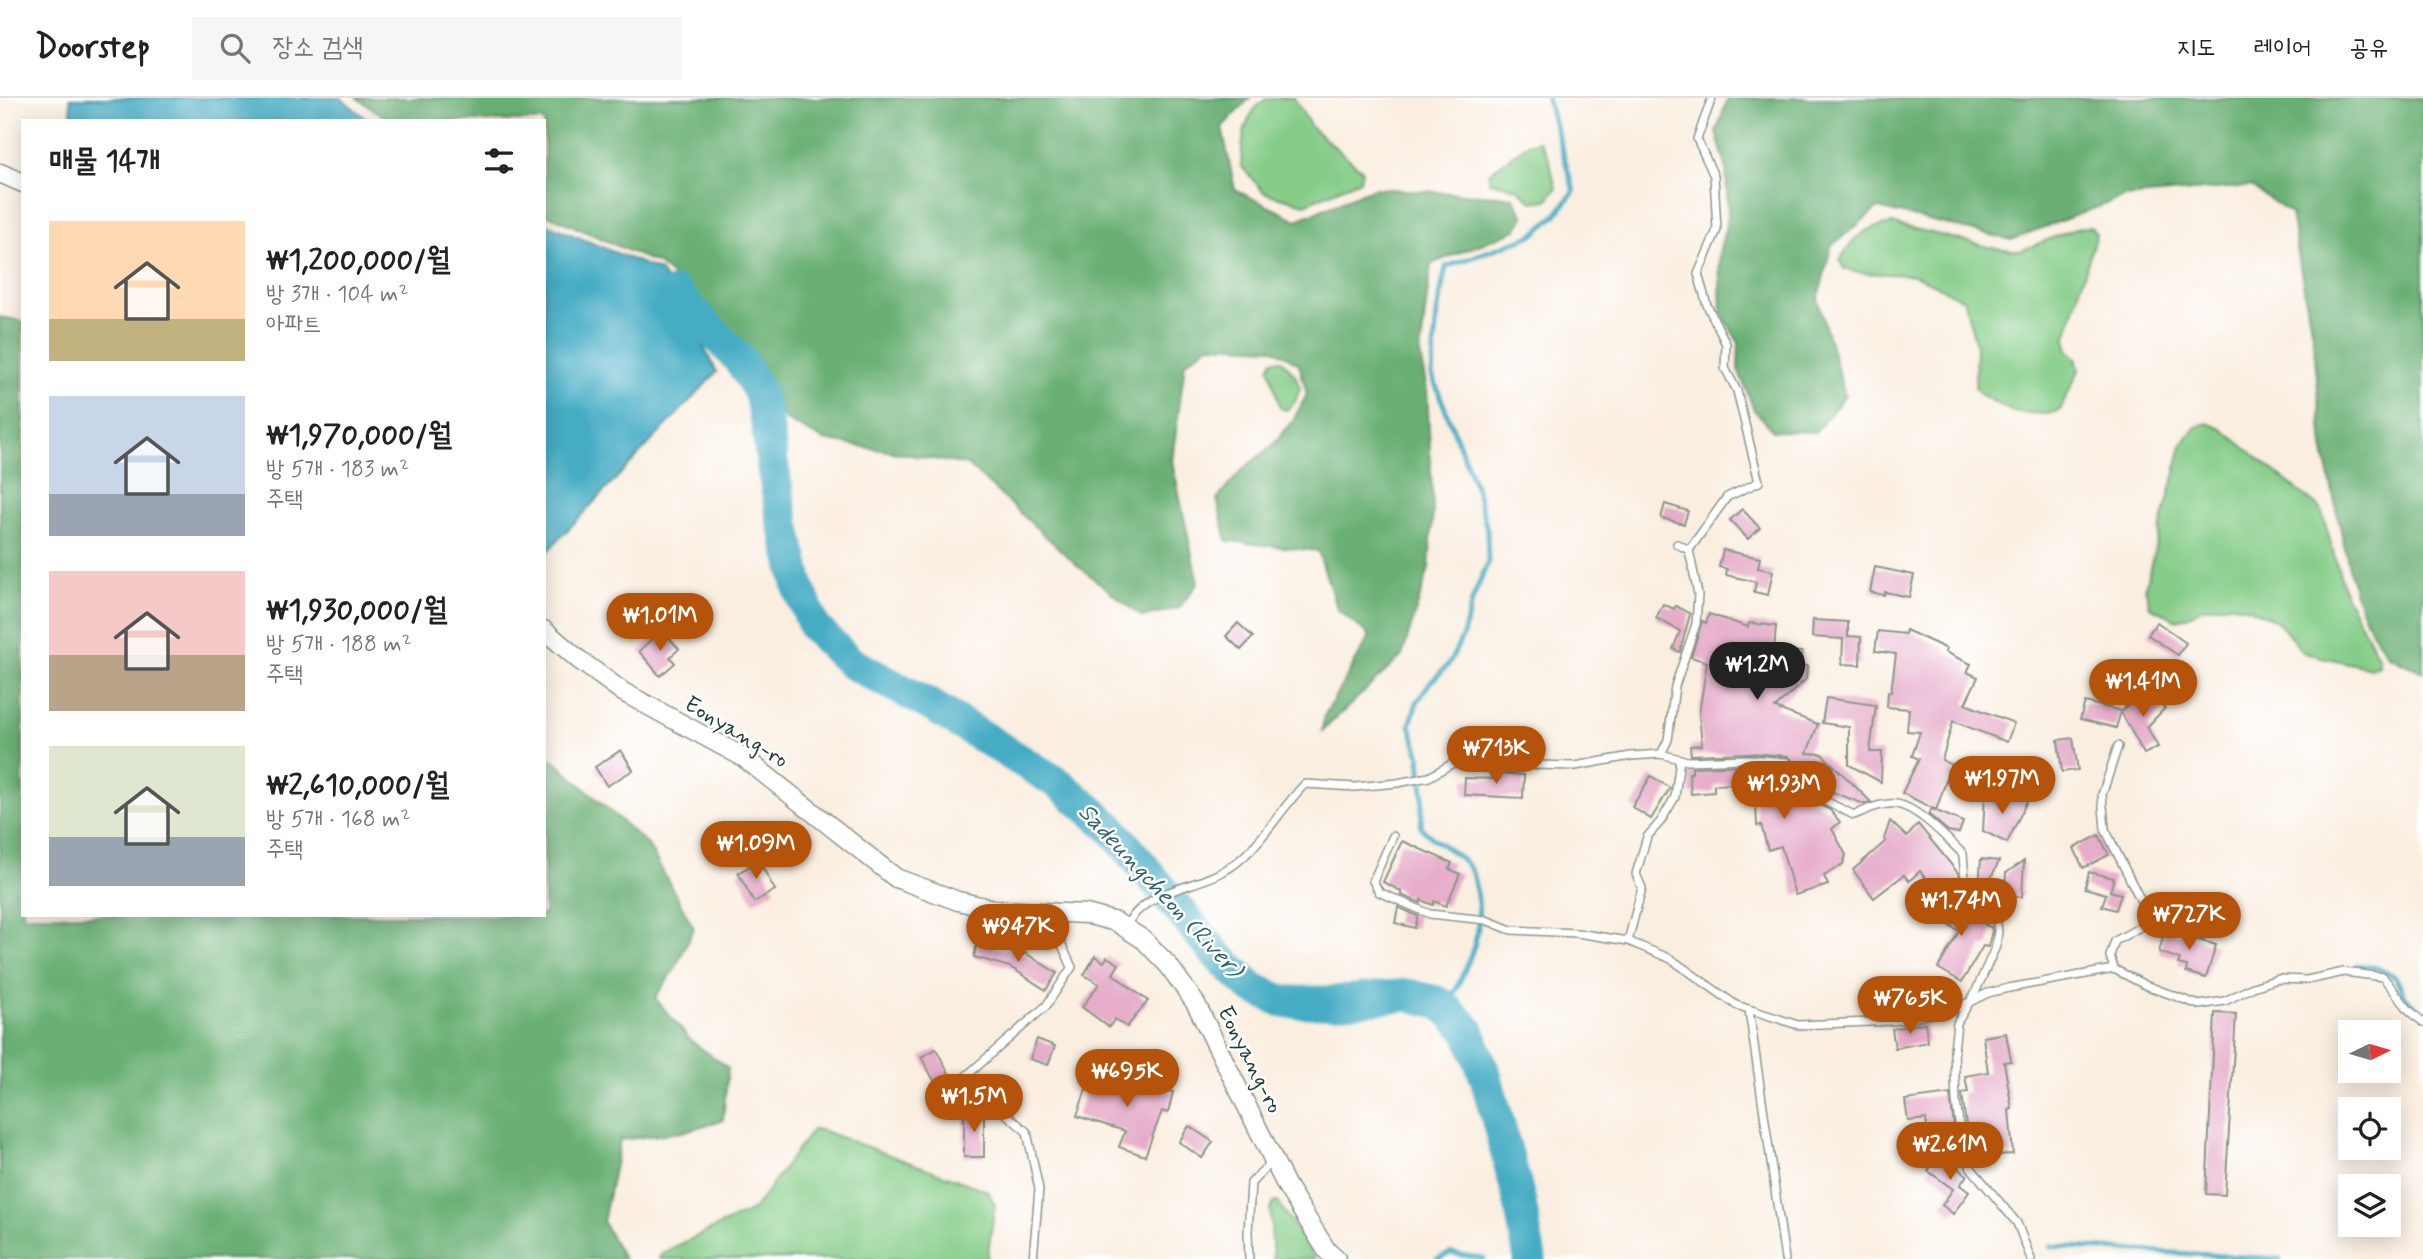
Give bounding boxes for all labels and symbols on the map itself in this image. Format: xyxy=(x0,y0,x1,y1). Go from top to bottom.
pin: ₩1.01M xyxy=(603,594,717,653)
pin: ₩1.2M xyxy=(1708,642,1806,702)
pin: ₩1.41M xyxy=(2086,660,2200,719)
street label: Eonyang-ro xyxy=(678,690,794,776)
pin: ₩713K xyxy=(1447,726,1545,786)
pin: ₩1.97M xyxy=(1945,756,2059,816)
pin: ₩1.93M xyxy=(1727,762,1841,821)
water label: Sadeungcheon (River) xyxy=(1071,797,1251,987)
pin: ₩1.09M xyxy=(699,822,813,881)
pin: ₩1.74M xyxy=(1904,878,2018,938)
pin: ₩727K xyxy=(2140,892,2238,952)
pin: ₩947K xyxy=(969,904,1067,964)
pin: ₩765K xyxy=(1861,976,1959,1036)
street label: Eonyang-ro xyxy=(1209,1001,1289,1119)
north arrow xyxy=(2338,1020,2401,1083)
pin: ₩695K xyxy=(1078,1049,1176,1109)
pin: ₩1.5M xyxy=(925,1074,1023,1134)
pin: ₩2.61M xyxy=(1893,1122,2007,1182)

